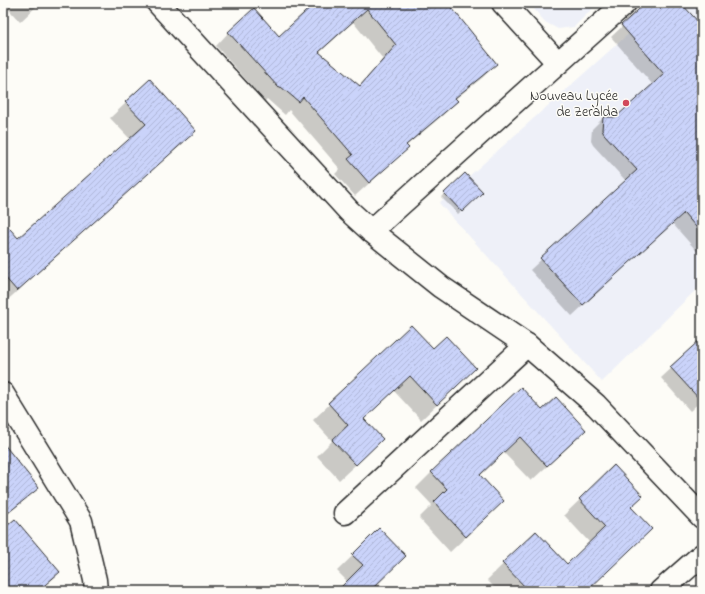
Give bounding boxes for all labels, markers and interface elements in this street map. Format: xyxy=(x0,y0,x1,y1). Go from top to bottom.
place label: Nouveau Lycée de Zeralda xyxy=(530,86,619,123)
marker: Nouveau Lycée de Zeralda xyxy=(621,98,631,108)

